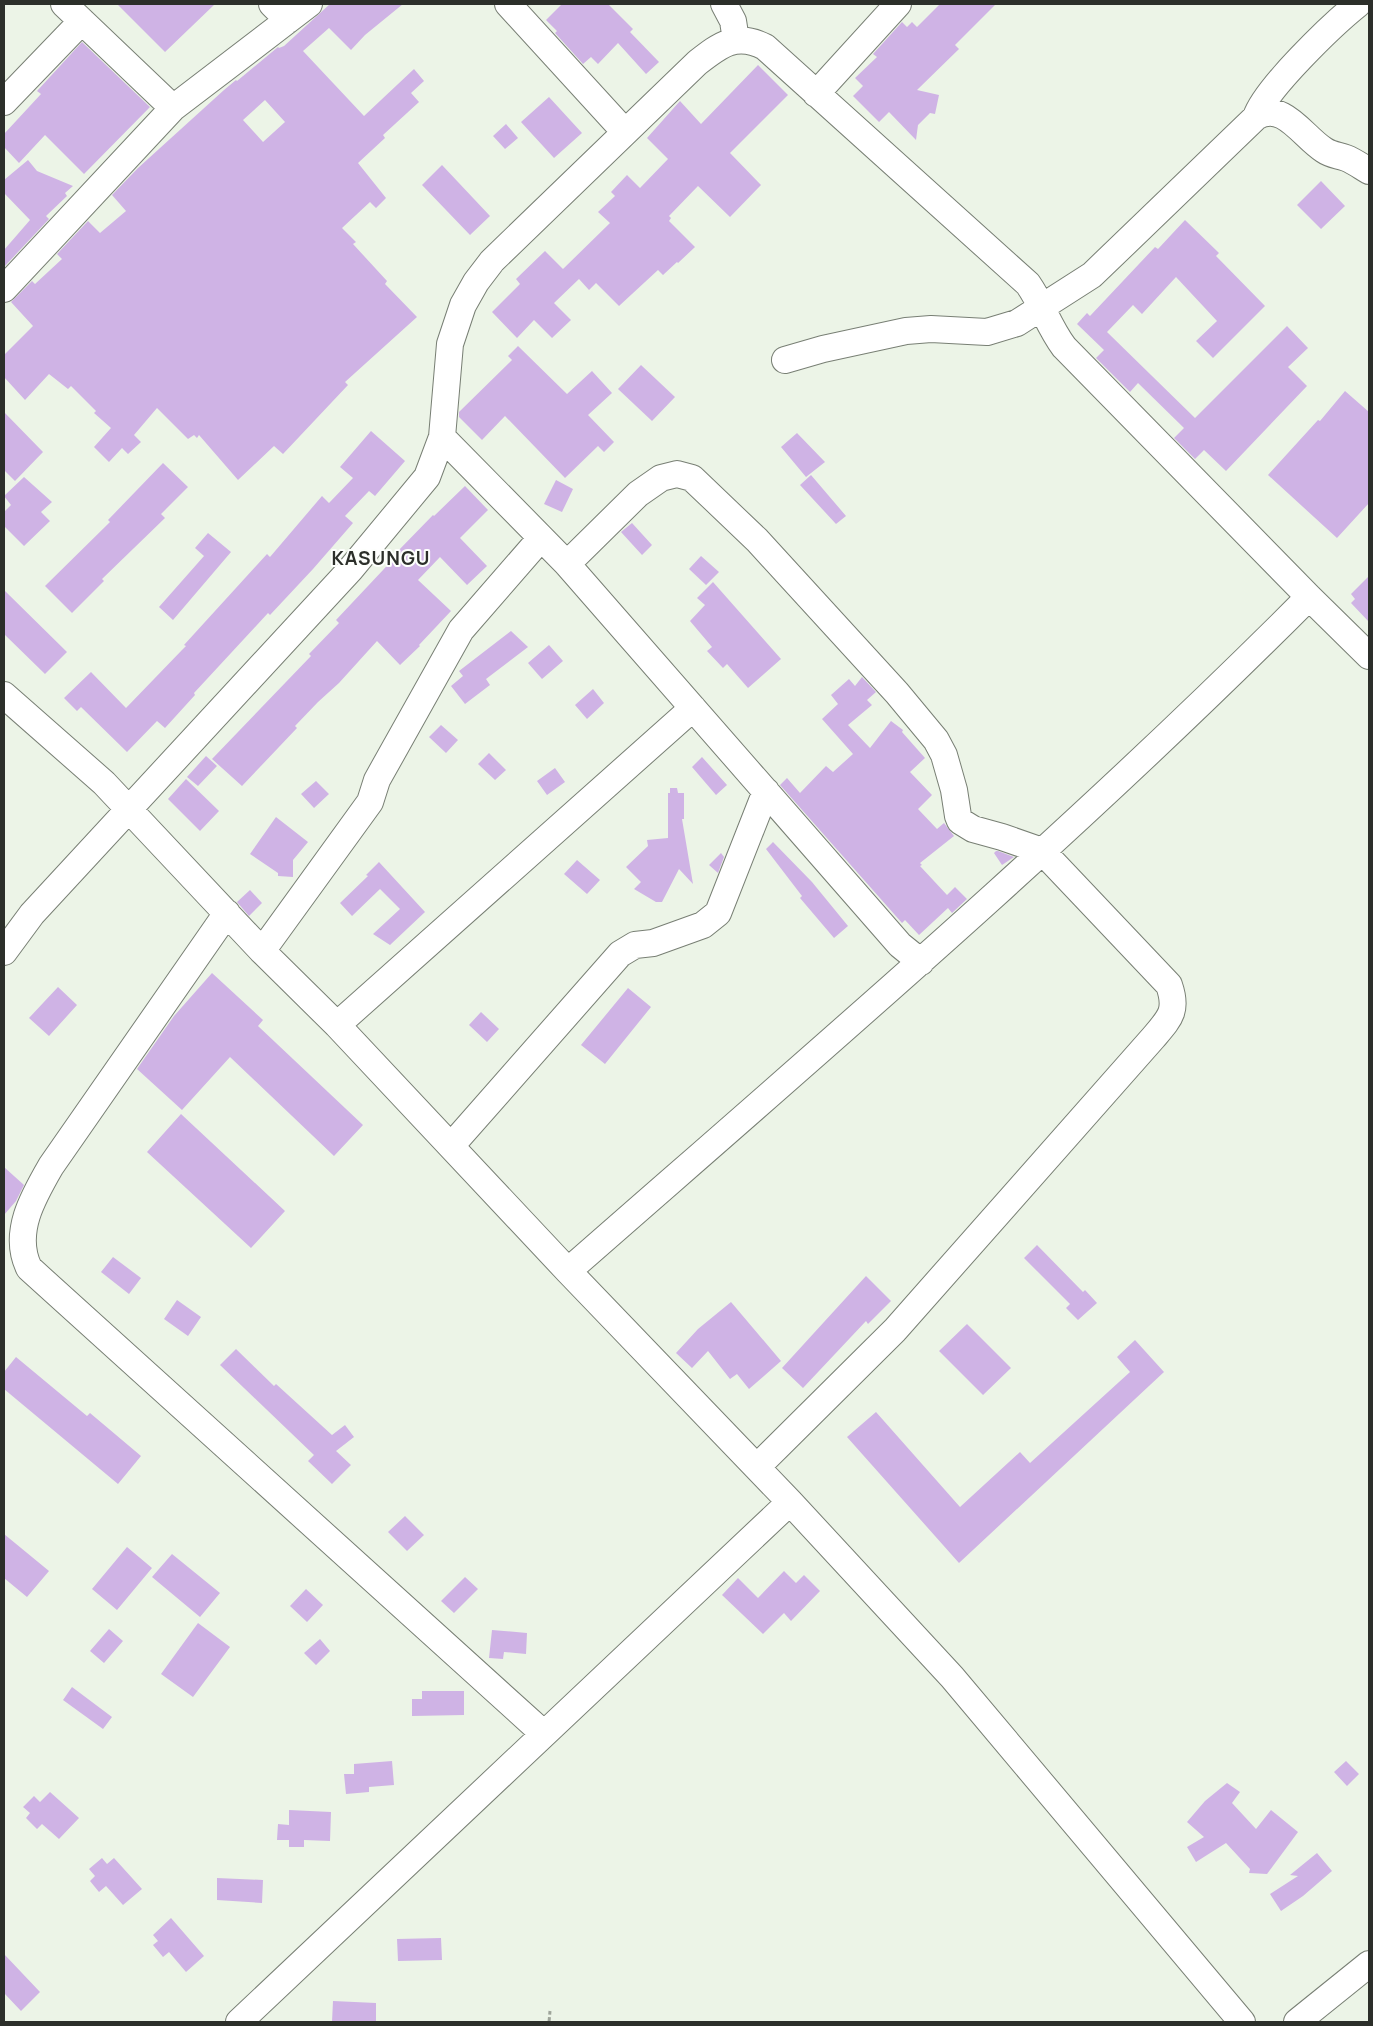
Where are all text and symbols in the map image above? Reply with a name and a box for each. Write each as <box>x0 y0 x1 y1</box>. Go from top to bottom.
district label: KASUNGU <box>331 545 431 571</box>

